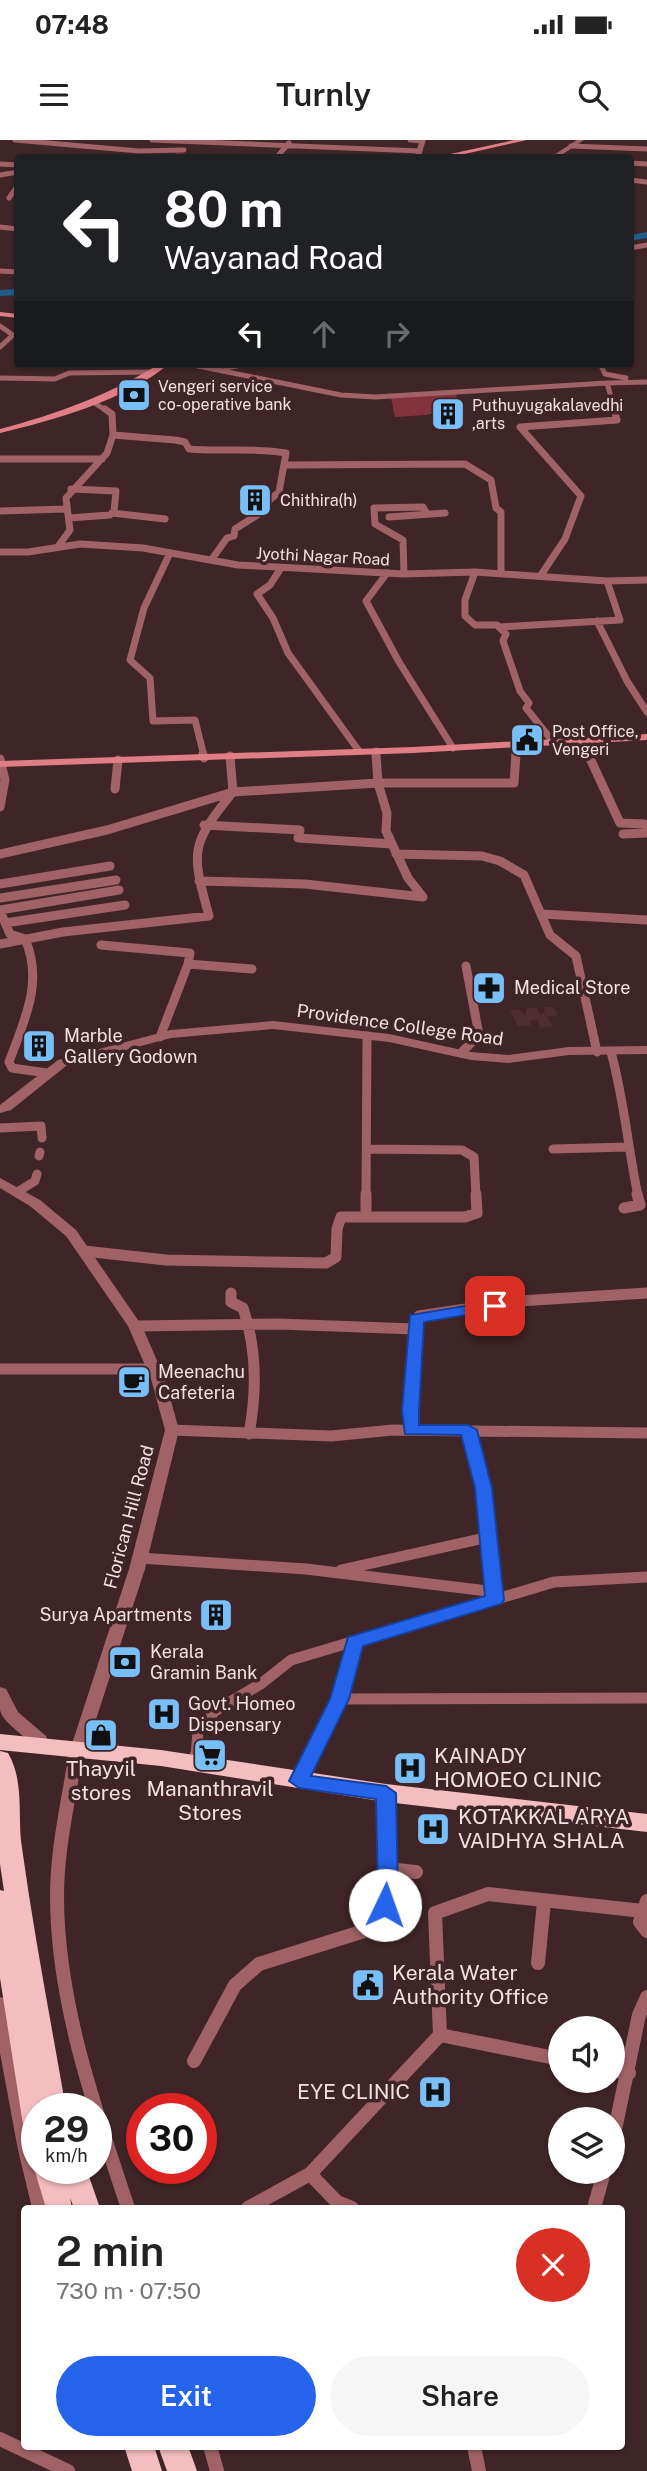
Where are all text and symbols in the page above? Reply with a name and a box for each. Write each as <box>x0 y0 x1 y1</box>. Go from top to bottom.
text: 07:48 <box>35 9 109 40</box>
icon: menu <box>35 76 73 114</box>
text: Turnly <box>276 76 371 113</box>
icon: search <box>574 76 612 114</box>
text: 80 m <box>164 180 283 238</box>
icon: left <box>49 182 140 273</box>
text: Wayanad Road <box>164 239 383 276</box>
icon: left <box>232 315 270 353</box>
icon: ahead <box>305 315 343 353</box>
icon: right <box>378 315 416 353</box>
bank icon: Vengeri service co-operative bank <box>115 376 153 414</box>
place label: Vengeri service co-operative bank <box>158 377 292 414</box>
building icon: Puthuyugakalavedhi ,arts <box>429 395 467 433</box>
place label: Puthuyugakalavedhi ,arts <box>472 396 623 433</box>
building icon: Chithira(h) <box>236 481 274 519</box>
place label: Chithira(h) <box>280 491 358 510</box>
street label: Jyothi Nagar Road <box>256 544 390 569</box>
public building icon: Post Office, Vengeri <box>508 721 546 759</box>
place label: Post Office, Vengeri <box>552 722 639 759</box>
pharmacy icon: Medical Store <box>470 969 508 1007</box>
place label: Medical Store <box>514 977 631 998</box>
street label: Providence College Road <box>296 1000 505 1049</box>
place label: Marble Gallery Godown <box>64 1025 197 1067</box>
building icon: Marble Gallery Godown <box>20 1027 58 1065</box>
pin <box>465 1276 525 1336</box>
icon: arrive <box>476 1287 514 1325</box>
place label: Meenachu Cafeteria <box>158 1361 245 1403</box>
cafe icon: Meenachu Cafeteria <box>115 1363 153 1401</box>
street label: Florican Hill Road <box>99 1443 158 1591</box>
building icon: Surya Apartments <box>197 1596 235 1634</box>
place label: Surya Apartments <box>39 1604 192 1625</box>
place label: Kerala Gramin Bank <box>150 1641 257 1683</box>
bank icon: Kerala Gramin Bank <box>106 1643 144 1681</box>
place label: Govt. Homeo Dispensary <box>188 1693 295 1735</box>
hospital icon: Govt. Homeo Dispensary <box>145 1695 183 1733</box>
shop icon: Thayyil stores <box>82 1716 120 1754</box>
supermarket icon: Mananthravil Stores <box>191 1736 229 1774</box>
place label: KAINADY HOMOEO CLINIC <box>434 1743 602 1792</box>
hospital icon: KAINADY HOMOEO CLINIC <box>391 1749 429 1787</box>
place label: Thayyil stores <box>66 1756 136 1805</box>
place label: Mananthravil Stores <box>146 1776 274 1825</box>
place label: KOTAKKAL ARYA VAIDHYA SHALA <box>458 1804 630 1853</box>
hospital icon: KOTAKKAL ARYA VAIDHYA SHALA <box>414 1810 452 1848</box>
position arrow <box>348 1868 422 1942</box>
place label: Kerala Water Authority Office <box>392 1960 549 2009</box>
public building icon: Kerala Water Authority Office <box>349 1966 387 2004</box>
map controls <box>548 2016 625 2184</box>
button: sound <box>548 2016 625 2093</box>
hospital icon: EYE CLINIC <box>416 2073 454 2111</box>
place label: EYE CLINIC <box>297 2079 410 2104</box>
speed limit sign: 30 <box>126 2093 217 2184</box>
button: layers <box>548 2107 625 2184</box>
text: 29 <box>44 2109 89 2150</box>
text: km/h <box>45 2145 88 2166</box>
text: 2 min <box>56 2226 164 2275</box>
button: close <box>516 2228 590 2302</box>
text: 730 m · 07:50 <box>56 2277 201 2304</box>
button: Exit <box>56 2356 316 2436</box>
button: Share <box>330 2356 590 2436</box>

